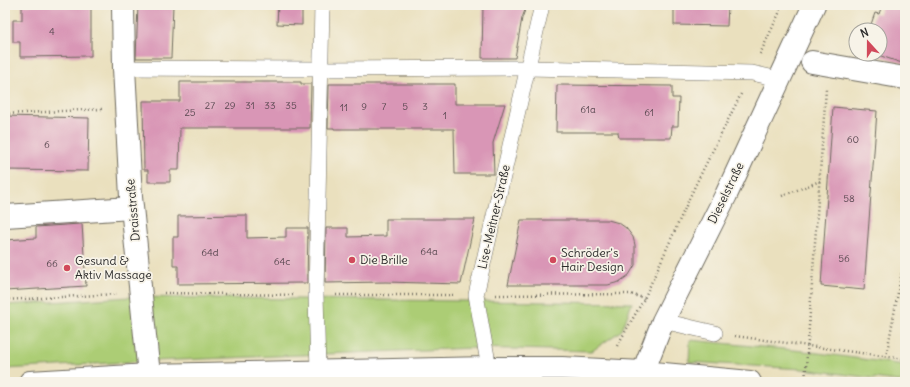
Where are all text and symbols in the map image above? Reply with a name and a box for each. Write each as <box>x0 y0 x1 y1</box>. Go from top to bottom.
north arrow <box>848 22 888 62</box>
house number: 4 <box>49 25 55 38</box>
text: N <box>858 25 870 41</box>
house number: 27 <box>205 99 215 112</box>
house number: 29 <box>224 99 236 112</box>
house number: 31 <box>245 99 255 112</box>
house number: 33 <box>264 99 276 112</box>
house number: 35 <box>285 99 297 112</box>
house number: 9 <box>361 100 367 113</box>
house number: 7 <box>382 100 387 113</box>
house number: 5 <box>402 100 408 113</box>
house number: 3 <box>422 100 428 113</box>
house number: 11 <box>340 101 348 114</box>
house number: 61a <box>580 103 596 116</box>
house number: 25 <box>184 106 196 119</box>
house number: 61 <box>644 106 654 119</box>
house number: 1 <box>443 109 447 122</box>
house number: 60 <box>847 133 859 146</box>
house number: 6 <box>44 138 50 151</box>
street label: Dieselstraße <box>704 160 747 226</box>
street label: Lise-Meitner-Straße <box>474 163 513 271</box>
street label: Draisstraße <box>122 178 143 242</box>
house number: 58 <box>843 192 855 205</box>
house number: 64a <box>420 245 438 258</box>
place label: Schröder's Hair Design <box>561 245 624 274</box>
house number: 64d <box>201 246 219 259</box>
place label: Die Brille <box>360 252 408 267</box>
house number: 56 <box>838 252 850 265</box>
place label: Gesund & Aktiv Massage <box>75 253 152 282</box>
house number: 64c <box>274 255 290 268</box>
marker: Die Brille <box>347 255 357 265</box>
marker: Schröder's Hair Design <box>548 255 558 265</box>
house number: 66 <box>46 257 58 270</box>
marker: Gesund & Aktiv Massage <box>62 263 72 273</box>

